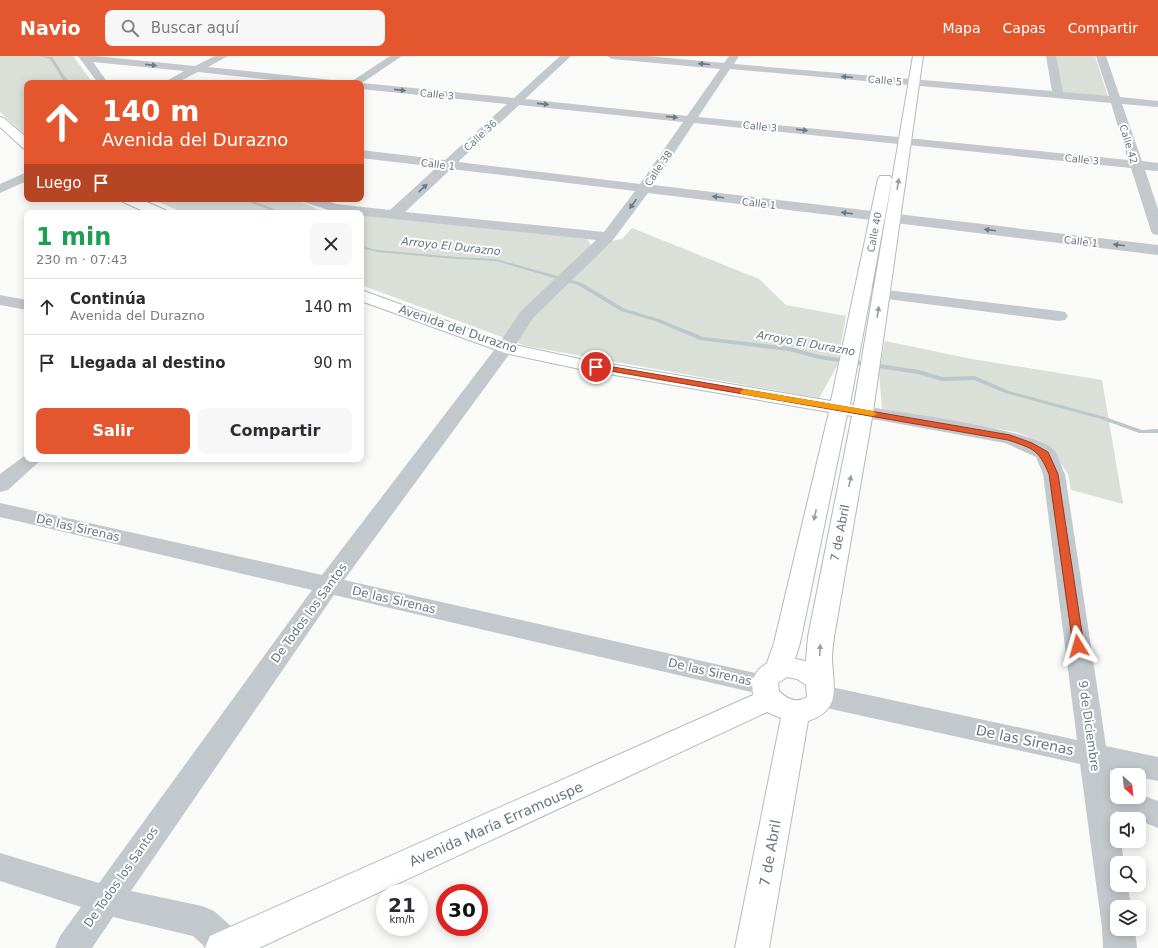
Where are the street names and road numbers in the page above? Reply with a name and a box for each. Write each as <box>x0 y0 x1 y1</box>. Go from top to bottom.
street label: Calle 5 <box>867 74 903 87</box>
street label: Calle 3 <box>419 87 455 102</box>
street label: Calle 36 <box>462 117 499 153</box>
street label: Calle 3 <box>742 119 778 134</box>
street label: Calle 42 <box>1117 123 1140 165</box>
street label: Calle 38 <box>642 148 674 188</box>
street label: Calle 3 <box>1064 152 1100 167</box>
street label: Calle 1 <box>420 157 456 172</box>
street label: Calle 1 <box>741 196 777 211</box>
street label: Calle 40 <box>865 211 884 253</box>
street label: Calle 1 <box>1063 234 1099 249</box>
street label: Avenida del Durazno <box>397 302 519 356</box>
street label: 7 de Abril <box>828 503 852 563</box>
street label: De las Sirenas <box>35 512 121 544</box>
street label: De Todos los Santos <box>268 560 350 666</box>
street label: De las Sirenas <box>351 584 437 616</box>
street label: De las Sirenas <box>667 656 753 688</box>
street label: 9 de Diciembre <box>1076 680 1102 772</box>
street label: De las Sirenas <box>975 722 1075 758</box>
street label: Avenida María Erramouspe <box>407 778 585 870</box>
street label: 7 de Abril <box>756 818 784 888</box>
street label: De Todos los Santos <box>81 824 161 930</box>

